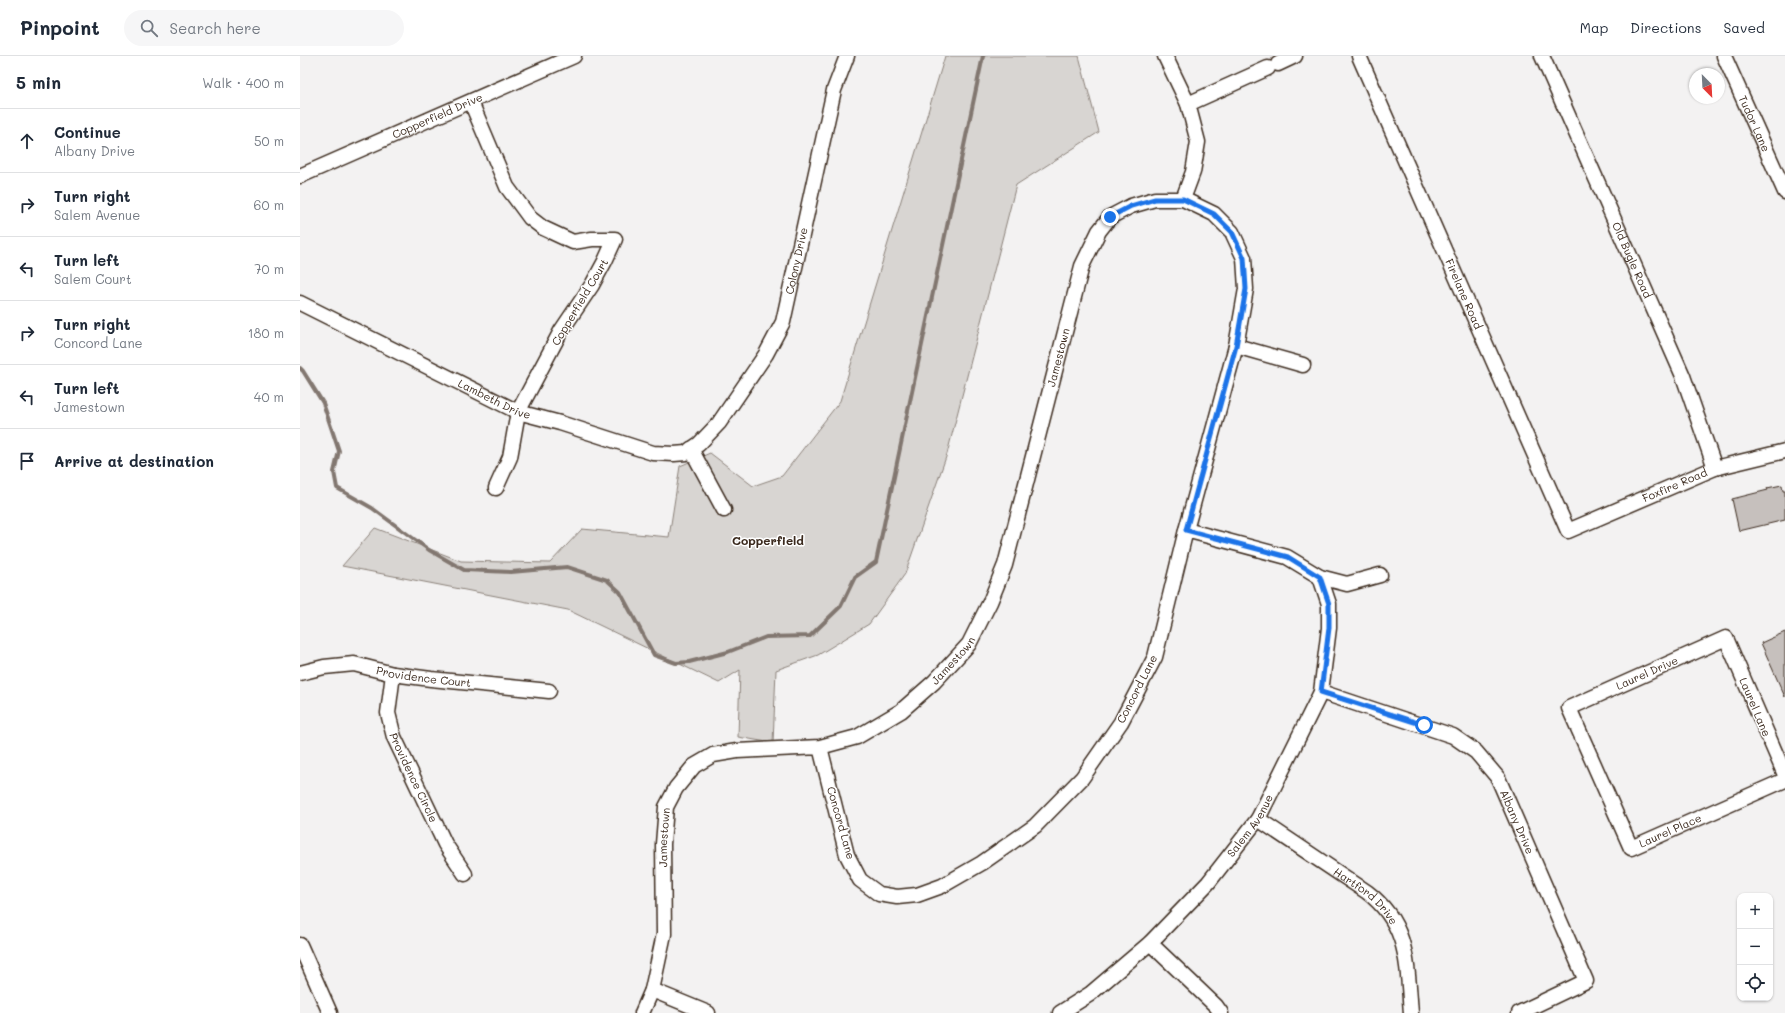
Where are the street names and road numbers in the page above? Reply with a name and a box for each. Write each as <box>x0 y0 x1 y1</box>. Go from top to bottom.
street label: Copperfield Drive <box>390 89 485 142</box>
street label: Tudor Lane <box>1736 93 1774 154</box>
street label: Old Bugle Road <box>1609 219 1656 300</box>
street label: Colony Drive <box>781 226 811 296</box>
street label: Copperfield Court <box>548 255 612 348</box>
street label: Firelane Road <box>1442 256 1486 331</box>
street label: Jamestown <box>1043 326 1073 388</box>
street label: Lambeth Drive <box>456 375 533 422</box>
street label: Foxfire Road <box>1640 464 1709 505</box>
street label: Jamestown <box>927 634 978 688</box>
street label: Concord Lane <box>1113 652 1160 726</box>
street label: Laurel Drive <box>1613 652 1680 693</box>
street label: Providence Court <box>375 662 472 690</box>
street label: Laurel Lane <box>1736 675 1775 739</box>
street label: Providence Circle <box>386 731 442 825</box>
street label: Concord Lane <box>824 785 859 861</box>
street label: Albany Drive <box>1497 787 1538 856</box>
street label: Salem Avenue <box>1223 791 1276 860</box>
street label: Jamestown <box>655 807 673 867</box>
street label: Laurel Place <box>1636 810 1704 851</box>
street label: Hartford Drive <box>1331 864 1402 927</box>

